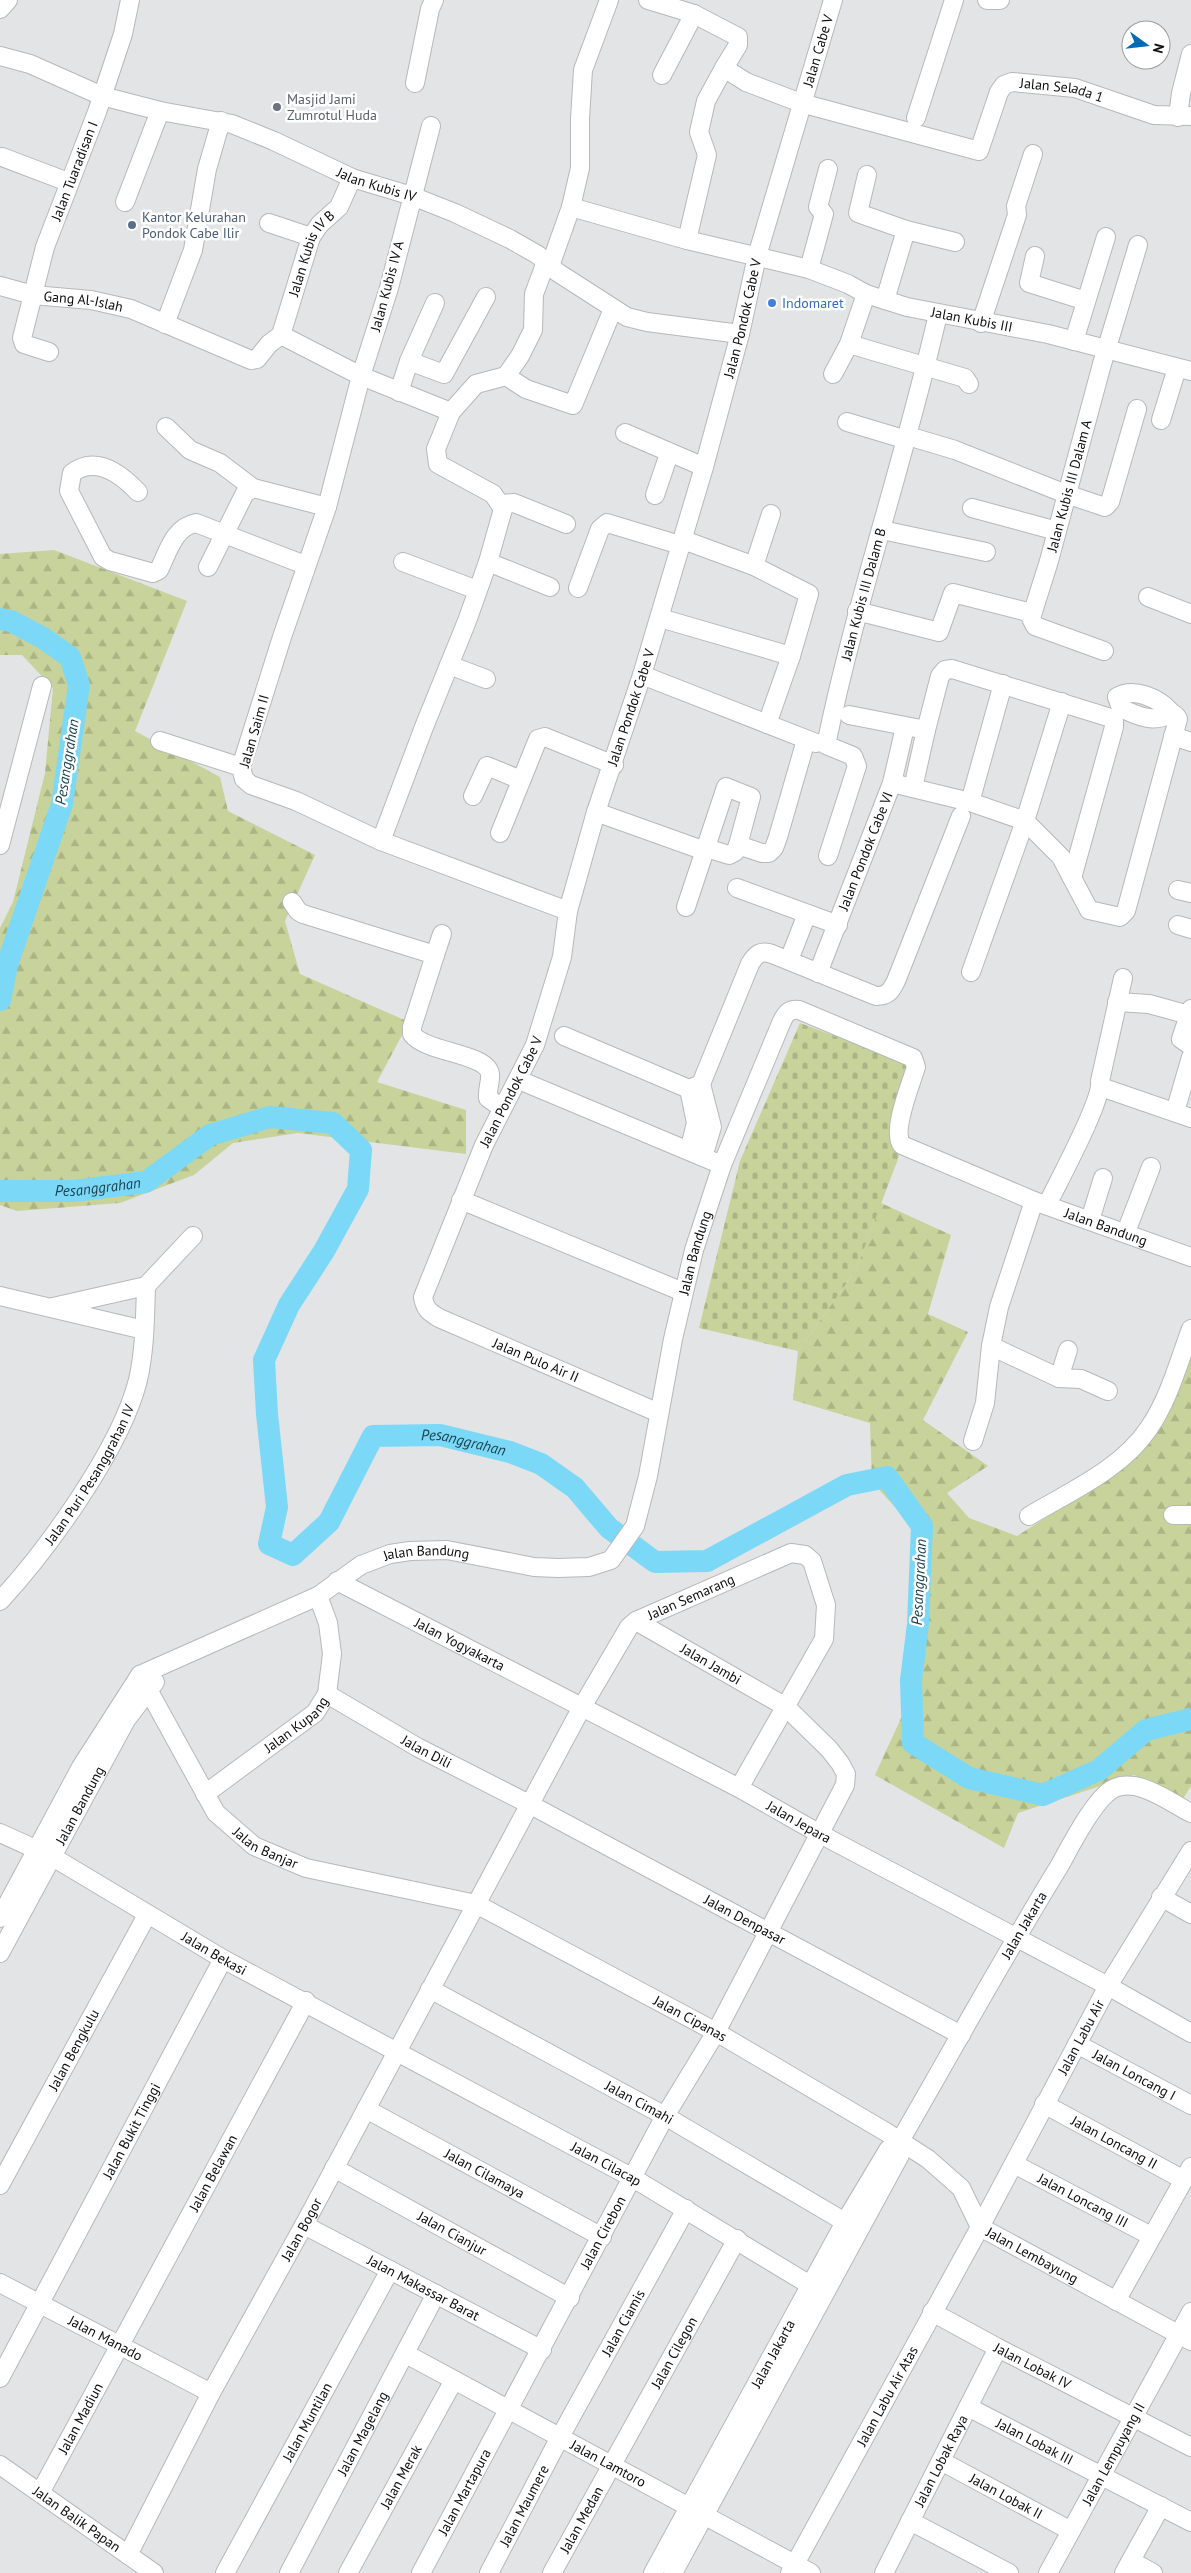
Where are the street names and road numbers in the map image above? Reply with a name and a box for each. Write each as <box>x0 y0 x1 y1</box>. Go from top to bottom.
street label: Jalan Cabe V <box>798 12 837 90</box>
street label: Jalan Selada 1 <box>1018 74 1106 106</box>
street label: Jalan Tuaradisan I <box>47 119 102 224</box>
street label: Jalan Kubis IV <box>333 163 418 206</box>
street label: Jalan Kubis IV B <box>284 206 338 299</box>
street label: Jalan Kubis IV A <box>366 238 408 334</box>
street label: Jalan Pondok Cabe V <box>719 257 765 381</box>
street label: Gang Al-Islah <box>43 287 125 316</box>
street label: Jalan Kubis III <box>929 303 1014 336</box>
street label: Jalan Kubis III Dalam A <box>1043 417 1096 555</box>
street label: Jalan Kubis III Dalam B <box>837 526 890 663</box>
street label: Jalan Pondok Cabe V <box>603 647 658 769</box>
street label: Jalan Saim II <box>235 693 273 770</box>
street label: Jalan Pondok Cabe VI <box>834 789 897 914</box>
street label: Jalan Pondok Cabe V <box>475 1034 546 1151</box>
street label: Jalan Bandung <box>1061 1203 1150 1250</box>
street label: Jalan Bandung <box>675 1208 715 1298</box>
street label: Jalan Pulo Air II <box>489 1333 582 1386</box>
street label: Jalan Puri Pesanggrahan IV <box>40 1402 138 1549</box>
street label: Jalan Bandung <box>380 1541 471 1565</box>
street label: Jalan Semarang <box>644 1570 737 1624</box>
street label: Jalan Yogyakarta <box>411 1613 508 1675</box>
street label: Jalan Jambi <box>677 1639 745 1689</box>
street label: Jalan Kupang <box>260 1693 332 1757</box>
street label: Jalan Dili <box>397 1730 455 1772</box>
street label: Jalan Bandung <box>51 1763 108 1848</box>
street label: Jalan Jepara <box>763 1796 834 1847</box>
street label: Jalan Banjar <box>229 1822 301 1873</box>
street label: Jalan Jakarta <box>997 1888 1051 1963</box>
street label: Jalan Denpasar <box>700 1890 789 1949</box>
street label: Jalan Bekasi <box>178 1927 250 1979</box>
street label: Jalan Cipanas <box>650 1991 730 2045</box>
street label: Jalan Labu Air <box>1053 1996 1108 2078</box>
street label: Jalan Bengkulu <box>44 2006 103 2094</box>
street label: Jalan Loncang I <box>1089 2045 1179 2104</box>
street label: Jalan Cimahi <box>601 2076 677 2128</box>
street label: Jalan Bukit Tinggi <box>98 2080 164 2183</box>
street label: Jalan Loncang II <box>1067 2111 1161 2173</box>
street label: Jalan Belawan <box>185 2131 241 2215</box>
street label: Jalan Cilacap <box>567 2137 645 2190</box>
street label: Jalan Cilamaya <box>441 2144 528 2202</box>
street label: Jalan Loncang III <box>1034 2169 1131 2231</box>
street label: Jalan Cirebon <box>576 2193 630 2273</box>
street label: Jalan Bogor <box>276 2195 326 2265</box>
street label: Jalan Cianjur <box>414 2206 490 2259</box>
street label: Jalan Lembayung <box>982 2223 1082 2287</box>
street label: Jalan Makassar Barat <box>364 2250 483 2325</box>
street label: Jalan Ciamis <box>597 2286 649 2360</box>
street label: Jalan Manado <box>64 2311 146 2365</box>
street label: Jalan Cilegon <box>647 2314 701 2392</box>
street label: Jalan Jakarta <box>747 2316 799 2392</box>
street label: Jalan Lobak IV <box>990 2338 1074 2393</box>
street label: Jalan Labu Air Atas <box>852 2343 922 2450</box>
street label: Jalan Muntilan <box>278 2379 336 2465</box>
street label: Jalan Madiun <box>53 2380 107 2458</box>
street label: Jalan Magelang <box>333 2388 392 2479</box>
street label: Jalan Lempuyang II <box>1078 2399 1149 2509</box>
street label: Jalan Lobak Raya <box>910 2412 972 2510</box>
street label: Jalan Lobak III <box>992 2414 1076 2469</box>
street label: Jalan Lamtoro <box>567 2435 649 2491</box>
street label: Jalan Merak <box>376 2441 426 2513</box>
street label: Jalan Martapura <box>433 2446 495 2539</box>
street label: Jalan Maumere <box>495 2462 553 2550</box>
street label: Jalan Lobak II <box>966 2469 1046 2523</box>
street label: Jalan Balik Papan <box>29 2481 124 2556</box>
street label: Jalan Medan <box>555 2483 607 2557</box>

